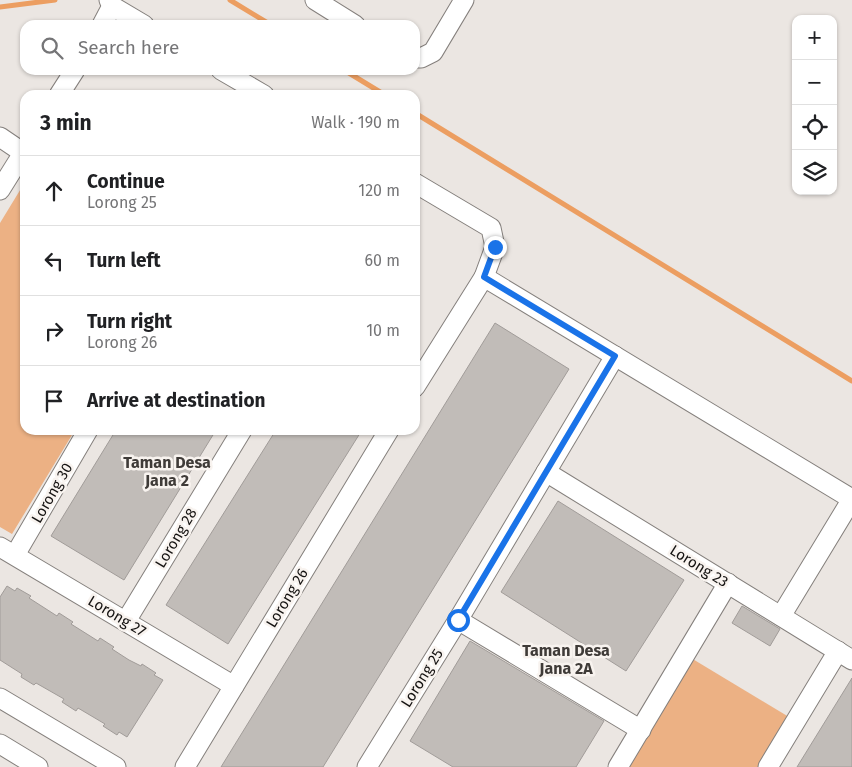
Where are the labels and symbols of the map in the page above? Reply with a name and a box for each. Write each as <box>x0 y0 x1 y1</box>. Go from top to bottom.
route end <box>484 236 507 259</box>
district label: Taman Desa Jana 2 <box>123 453 211 490</box>
street label: Lorong 30 <box>28 460 76 526</box>
street label: Lorong 28 <box>151 505 201 571</box>
street label: Lorong 23 <box>667 541 731 591</box>
street label: Lorong 26 <box>262 565 312 631</box>
street label: Lorong 27 <box>85 592 150 640</box>
route start <box>447 609 470 632</box>
district label: Taman Desa Jana 2A <box>522 641 610 678</box>
street label: Lorong 25 <box>397 645 447 711</box>

